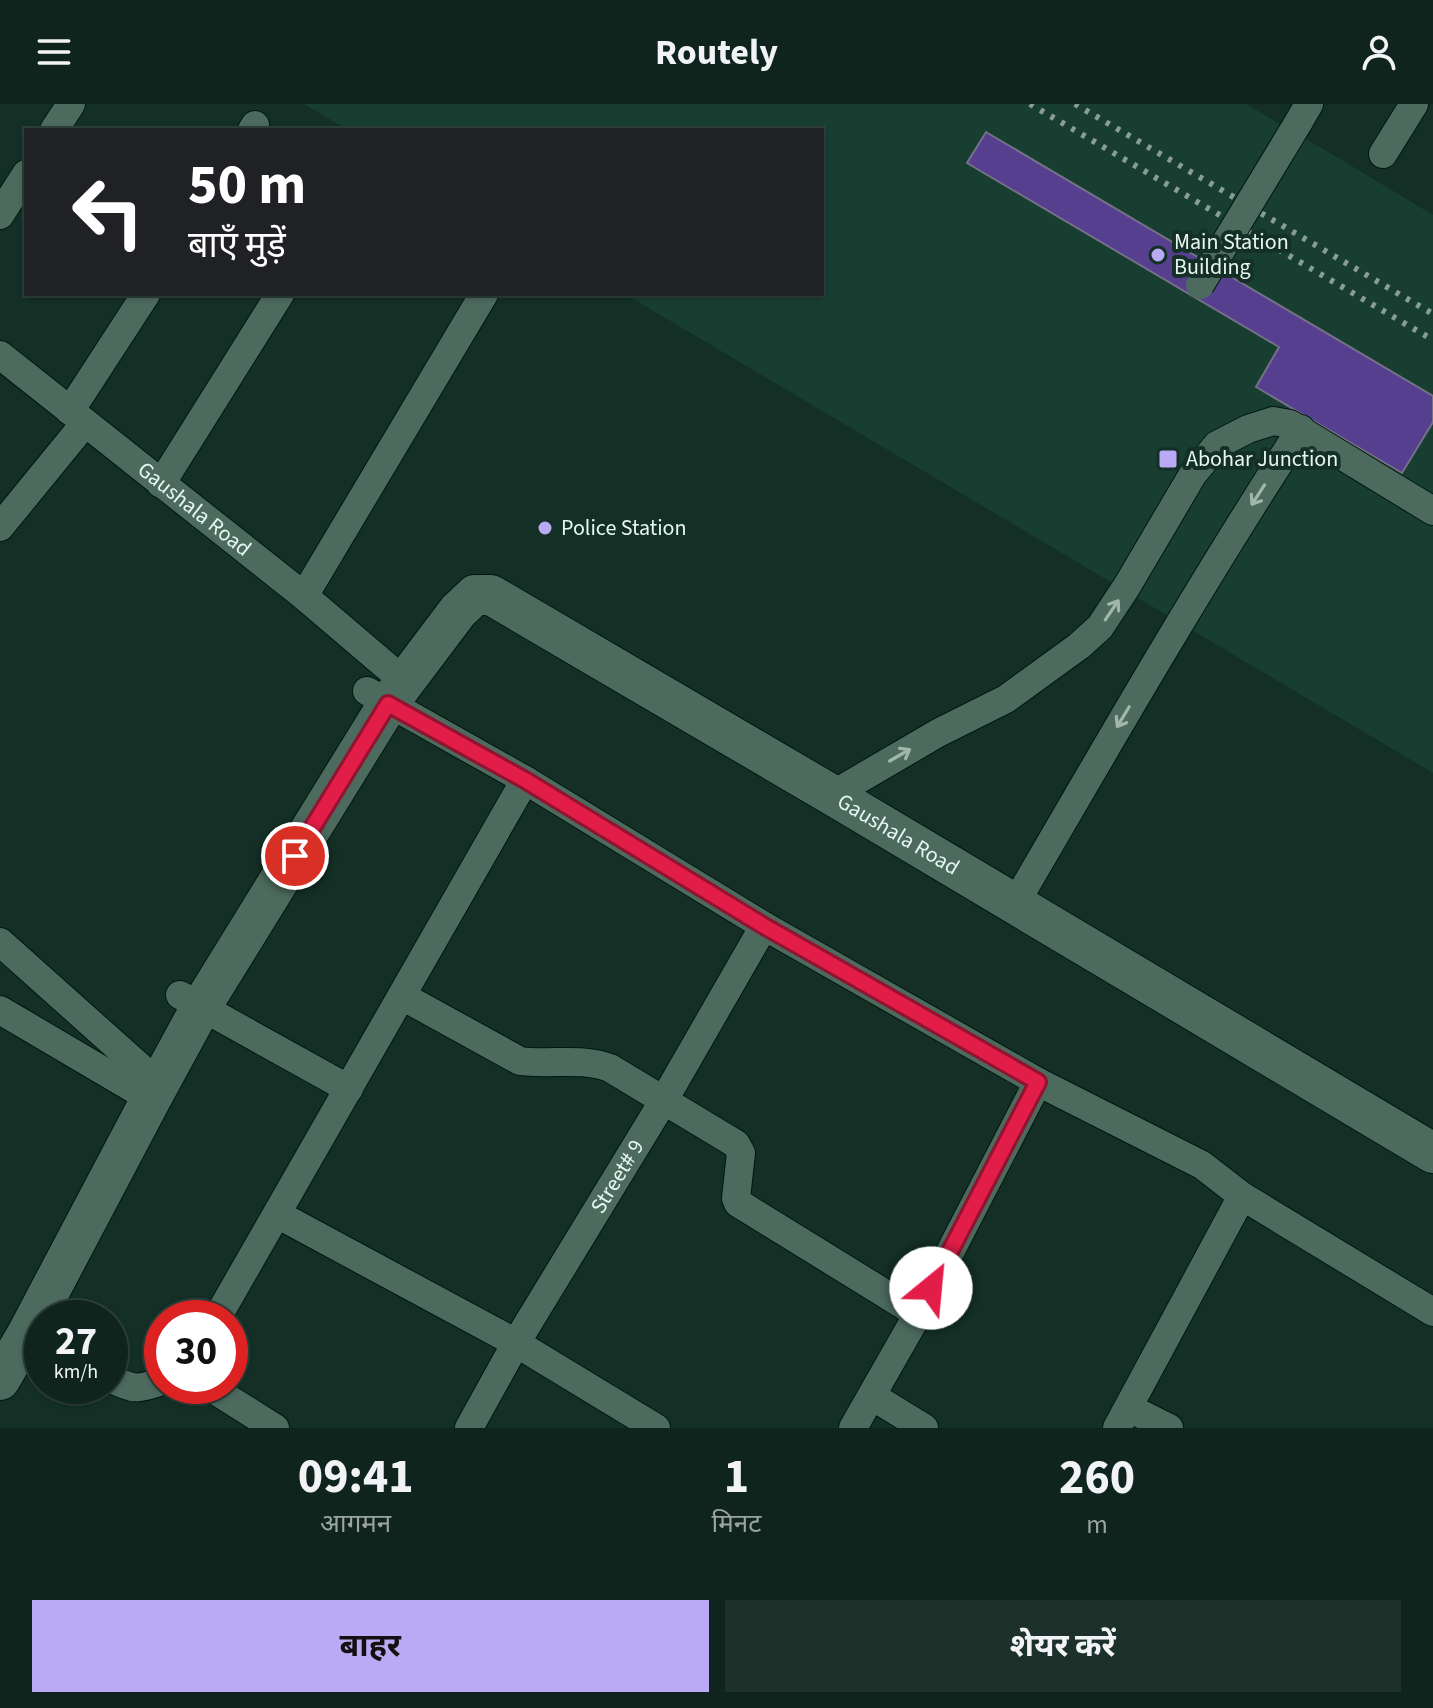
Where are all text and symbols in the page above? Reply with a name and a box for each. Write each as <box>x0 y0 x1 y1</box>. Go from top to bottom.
text: Routely <box>655 27 778 78</box>
icon: menu <box>32 30 76 74</box>
icon: person <box>1357 30 1401 74</box>
text: 50 m <box>188 146 306 225</box>
icon: left <box>56 160 160 264</box>
text: बाएँ मुड़ें <box>188 220 286 271</box>
place label: Main Station Building <box>1174 226 1289 283</box>
marker: Main Station Building <box>1149 246 1167 264</box>
place label: Abohar Junction <box>1186 443 1338 475</box>
marker: Abohar Junction <box>1157 448 1179 470</box>
street label: Gaushala Road <box>131 454 258 564</box>
one-way arrow <box>1250 483 1267 505</box>
place label: Police Station <box>561 512 687 544</box>
marker: Police Station <box>536 519 554 537</box>
one-way arrow <box>1103 599 1120 621</box>
one-way arrow <box>1115 705 1131 728</box>
one-way arrow <box>888 747 911 763</box>
street label: Gaushala Road <box>831 786 965 883</box>
pin <box>261 822 329 890</box>
icon: arrive <box>273 834 317 878</box>
street label: Street# 9 <box>583 1133 652 1220</box>
position arrow <box>889 1246 973 1330</box>
speed limit sign: 30 <box>144 1300 248 1404</box>
text: 27 <box>55 1313 97 1370</box>
text: km/h <box>54 1358 98 1386</box>
text: 09:41 <box>298 1443 414 1511</box>
text: 1 <box>724 1443 749 1511</box>
text: 260 <box>1059 1444 1135 1512</box>
text: आगमन <box>320 1505 391 1542</box>
text: मिनट <box>711 1505 761 1542</box>
text: m <box>1086 1506 1108 1543</box>
button: बाहर <box>32 1600 709 1692</box>
button: शेयर करें <box>725 1600 1401 1692</box>

